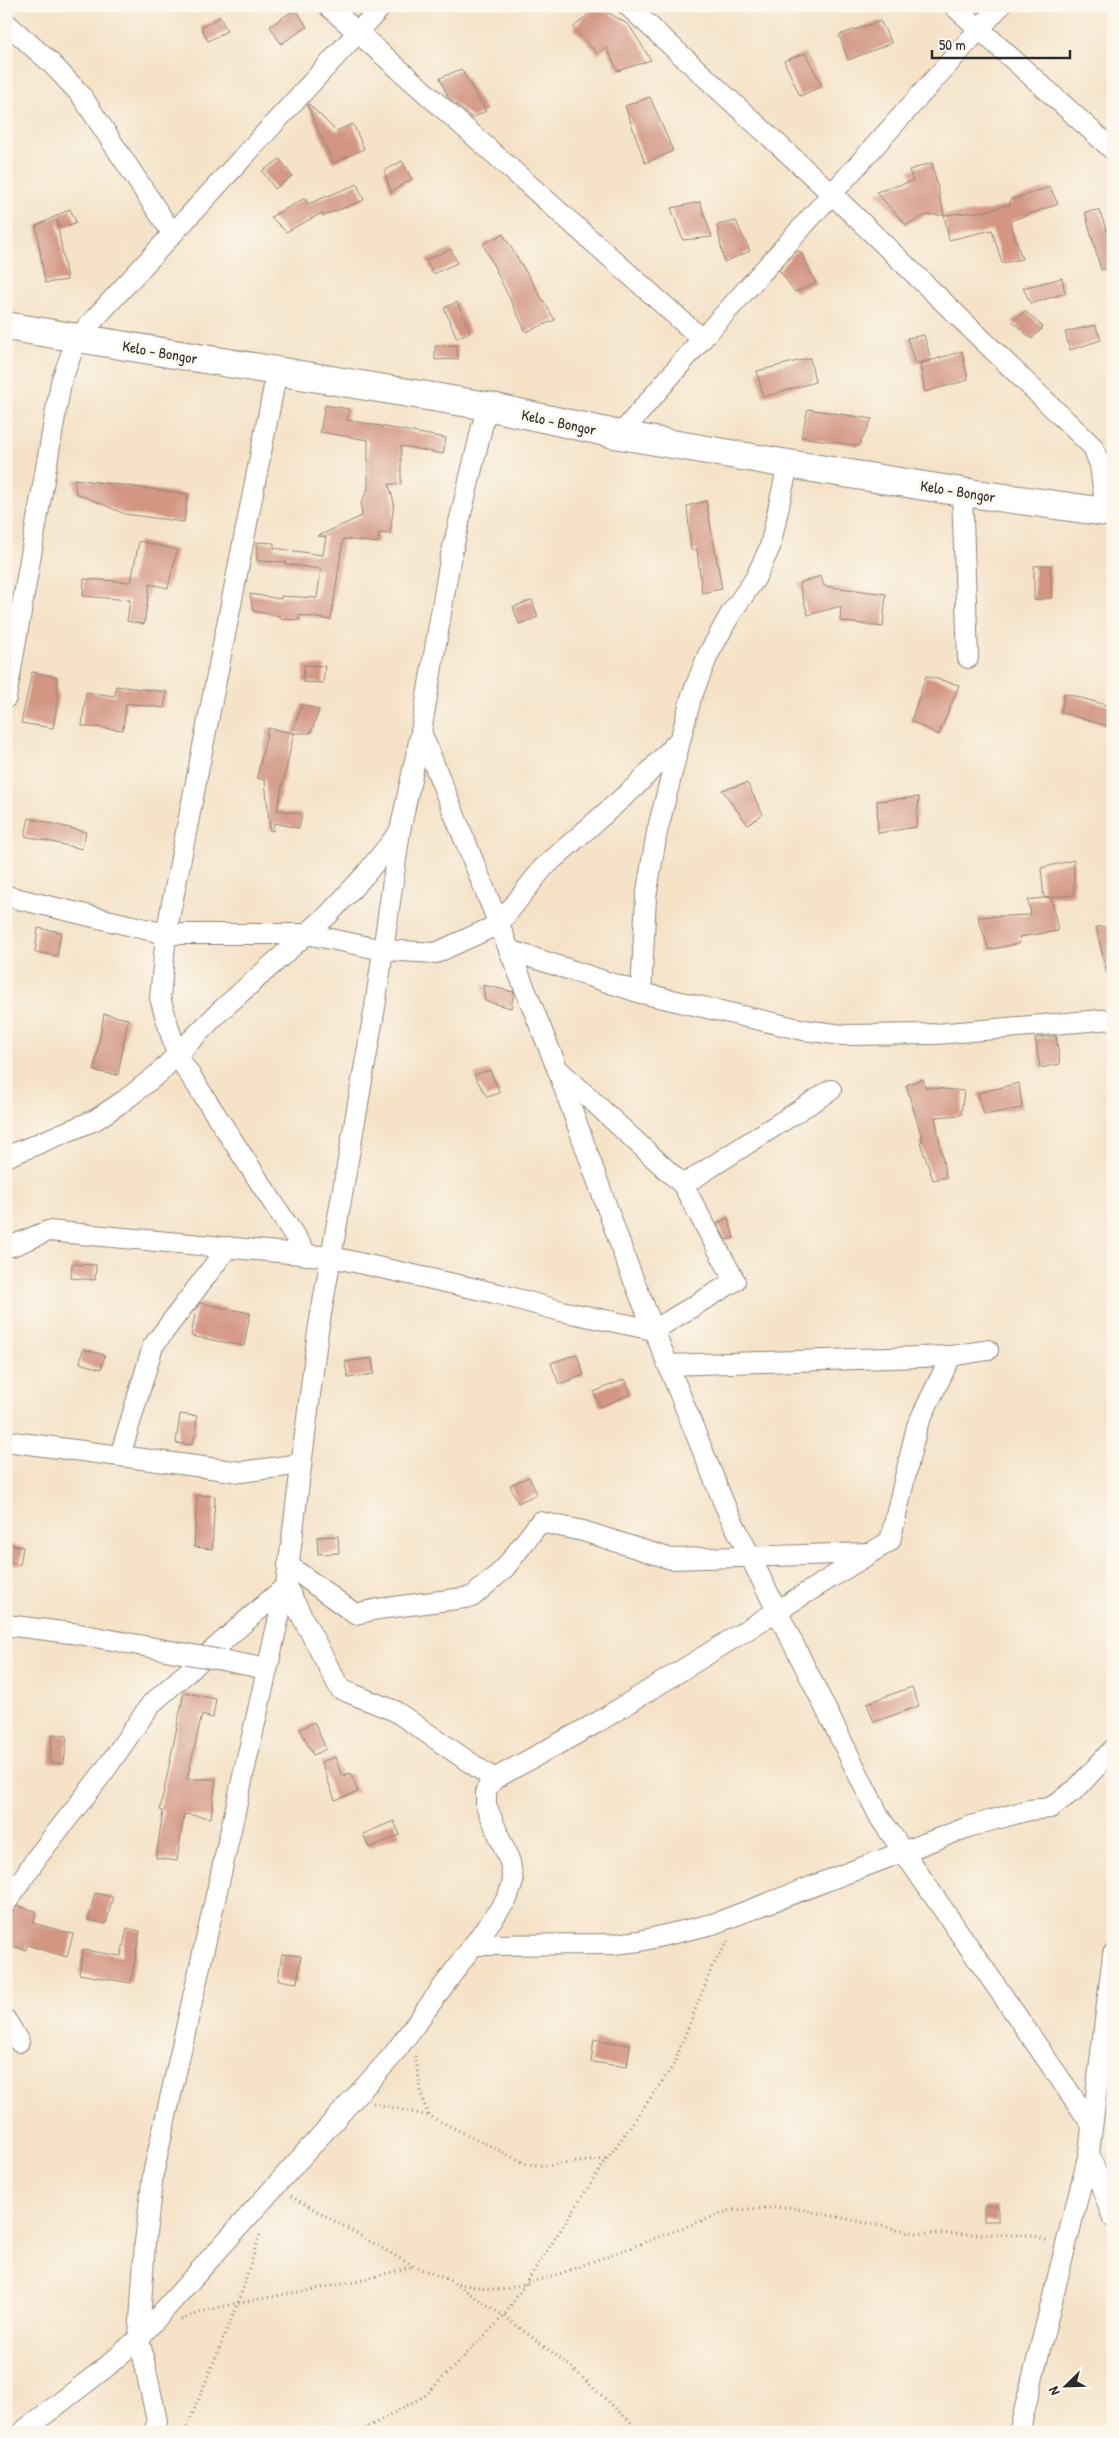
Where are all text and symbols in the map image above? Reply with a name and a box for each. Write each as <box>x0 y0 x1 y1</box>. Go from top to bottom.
scale bar <box>932 28 1069 60</box>
text: 50 m <box>939 34 966 55</box>
street label: Kelo - Bongor <box>121 335 199 369</box>
street label: Kelo - Bongor <box>520 404 598 440</box>
street label: Kelo - Bongor <box>919 475 997 507</box>
north arrow <box>1042 2360 1092 2410</box>
text: N <box>1043 2384 1064 2398</box>

